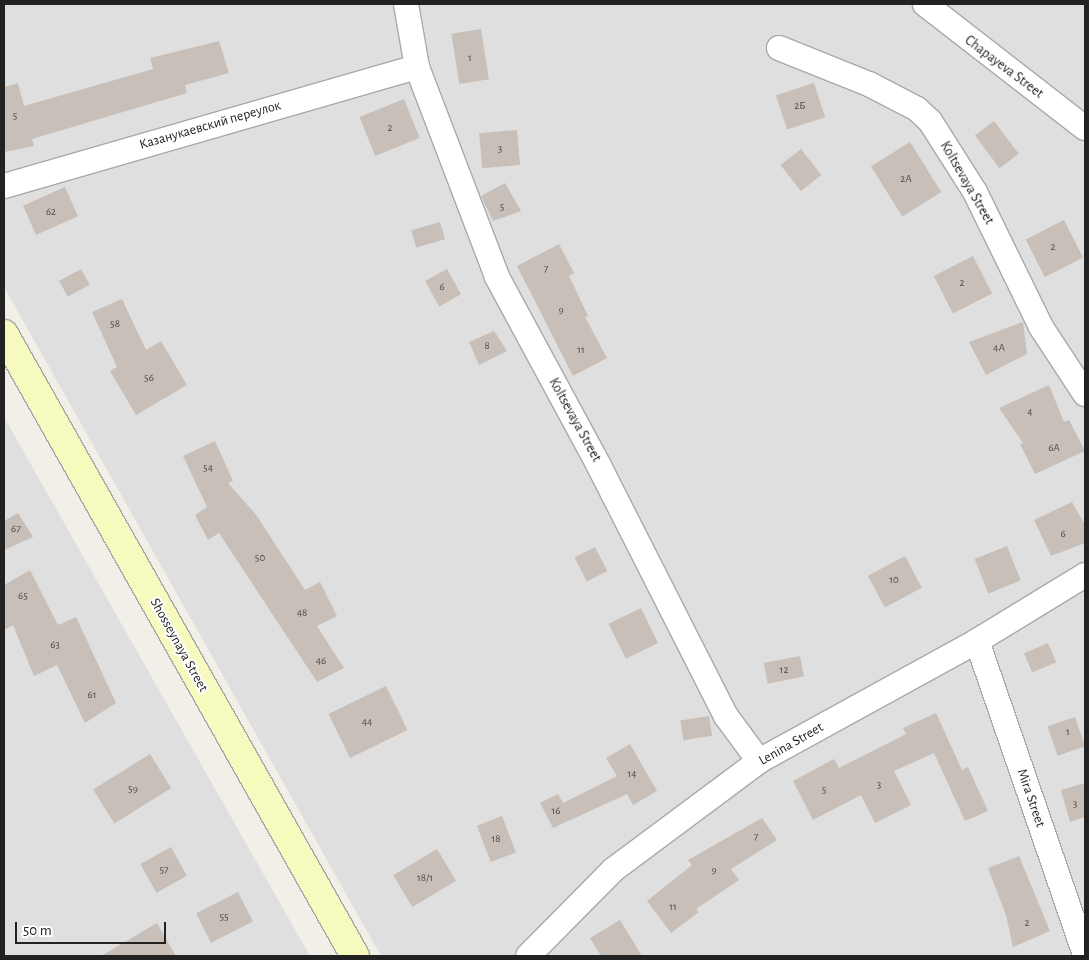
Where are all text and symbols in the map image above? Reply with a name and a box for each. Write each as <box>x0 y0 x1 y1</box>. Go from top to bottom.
street label: Chapayeva Street <box>961 32 1047 102</box>
house number: 1 <box>468 51 472 65</box>
street label: Казанукаевский переулок <box>137 97 283 153</box>
house number: 2Б <box>794 99 806 113</box>
house number: 5 <box>13 109 17 123</box>
house number: 2 <box>387 121 393 135</box>
street label: Koltsevaya Street <box>936 138 998 228</box>
house number: 3 <box>498 142 502 156</box>
house number: 2А <box>900 172 912 186</box>
house number: 5 <box>500 200 504 214</box>
house number: 62 <box>46 205 56 219</box>
house number: 2 <box>1050 240 1056 254</box>
house number: 7 <box>544 262 548 276</box>
house number: 2 <box>959 276 965 290</box>
house number: 6 <box>439 280 445 294</box>
house number: 9 <box>558 303 564 317</box>
house number: 58 <box>110 317 120 331</box>
house number: 8 <box>484 339 490 353</box>
house number: 4А <box>993 341 1005 355</box>
house number: 11 <box>577 343 585 357</box>
house number: 56 <box>144 371 154 385</box>
street label: Koltsevaya Street <box>545 375 605 465</box>
house number: 4 <box>1027 405 1033 419</box>
house number: 6А <box>1048 441 1060 455</box>
house number: 54 <box>203 461 213 475</box>
house number: 67 <box>11 522 21 536</box>
house number: 6 <box>1060 527 1066 541</box>
house number: 50 <box>255 551 265 565</box>
house number: 10 <box>889 573 899 587</box>
house number: 65 <box>18 589 28 603</box>
street label: Shosseynaya Street <box>146 595 212 695</box>
house number: 48 <box>297 606 307 620</box>
house number: 63 <box>50 638 60 652</box>
house number: 46 <box>316 654 326 668</box>
house number: 12 <box>780 663 788 677</box>
house number: 61 <box>88 688 96 702</box>
house number: 44 <box>362 715 372 729</box>
street label: Lenina Street <box>756 719 826 769</box>
house number: 1 <box>1066 725 1070 739</box>
house number: 14 <box>627 767 637 781</box>
street label: Mira Street <box>1013 767 1049 829</box>
house number: 3 <box>877 778 881 792</box>
house number: 59 <box>128 782 138 796</box>
house number: 5 <box>822 783 826 797</box>
house number: 3 <box>1073 797 1077 811</box>
house number: 16 <box>552 804 560 818</box>
house number: 7 <box>754 830 758 844</box>
house number: 18 <box>492 832 500 846</box>
house number: 57 <box>159 863 169 877</box>
house number: 9 <box>711 863 717 877</box>
house number: 18/1 <box>417 871 433 885</box>
house number: 11 <box>669 900 677 914</box>
house number: 55 <box>219 910 229 924</box>
scale bar <box>18 912 169 944</box>
house number: 2 <box>1024 916 1030 930</box>
text: 50 m <box>23 923 52 938</box>

